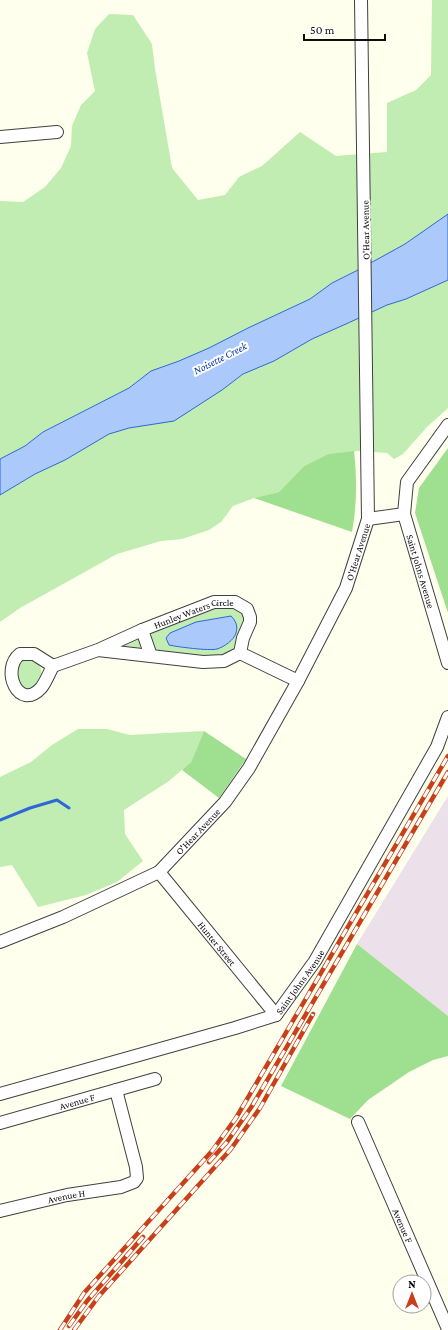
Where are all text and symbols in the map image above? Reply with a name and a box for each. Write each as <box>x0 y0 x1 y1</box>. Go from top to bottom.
scale bar <box>304 16 385 42</box>
text: 50 m <box>310 23 335 37</box>
street label: O'Hear Avenue <box>359 200 372 260</box>
water label: Noisette Creek <box>191 339 250 377</box>
street label: O'Hear Avenue <box>344 521 372 582</box>
street label: Saint Johns Avenue <box>404 533 437 610</box>
street label: Hunley Waters Circle <box>152 596 234 631</box>
street label: O'Hear Avenue <box>173 806 223 857</box>
street label: Hunter Street <box>196 919 239 968</box>
street label: Saint Johns Avenue <box>273 947 327 1016</box>
street label: Avenue F <box>58 1091 96 1112</box>
street label: Avenue H <box>47 1187 86 1205</box>
street label: Avenue F <box>390 1207 415 1245</box>
north arrow <box>392 1274 432 1314</box>
text: N <box>408 1278 416 1290</box>

